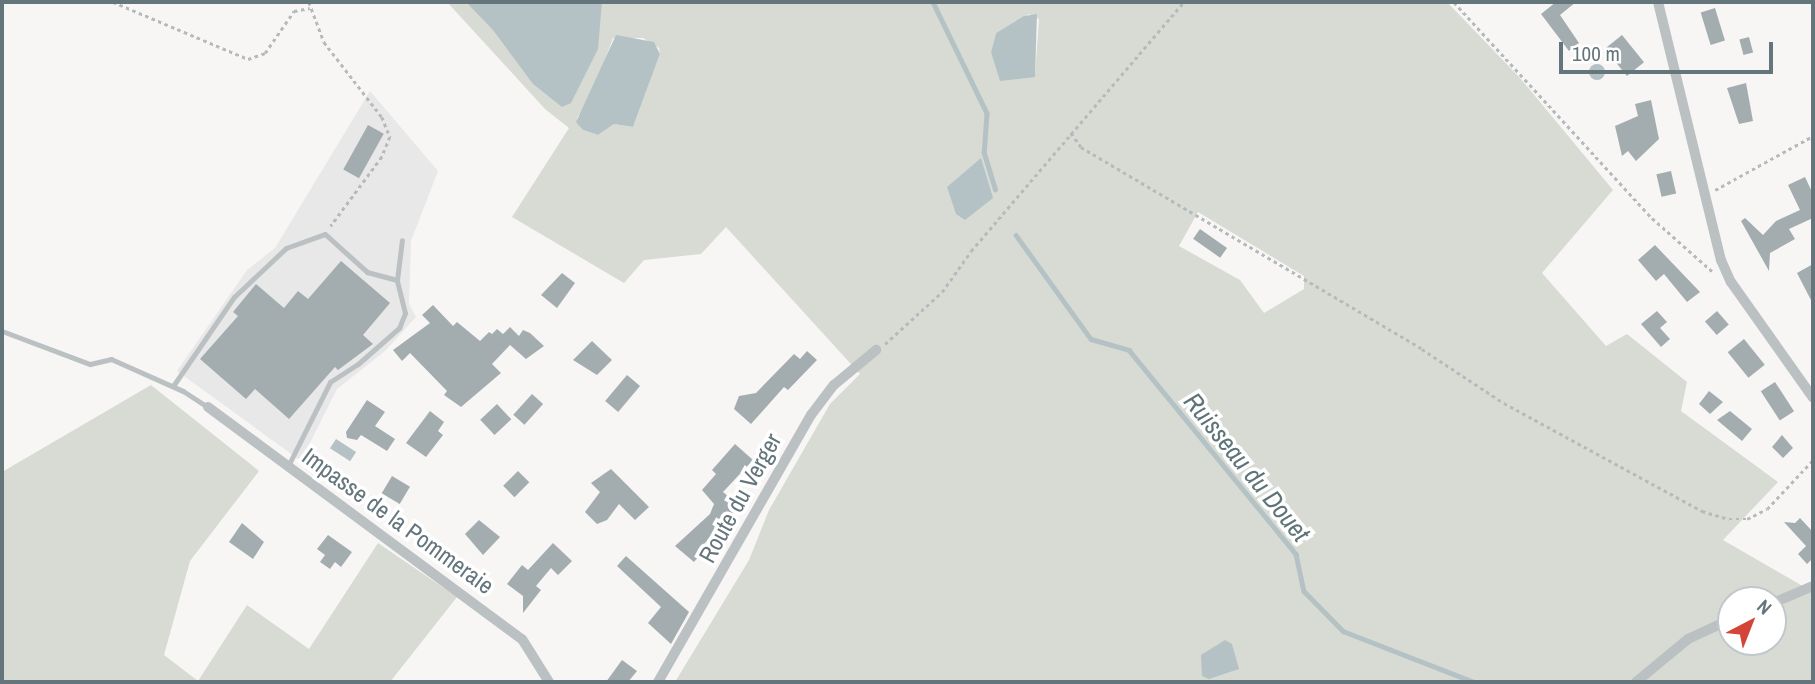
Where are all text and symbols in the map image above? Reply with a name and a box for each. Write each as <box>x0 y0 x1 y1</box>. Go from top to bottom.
scale bar <box>1563 28 1776 72</box>
text: 100 m <box>1572 39 1620 68</box>
water label: Ruisseau du Douet <box>1177 386 1317 548</box>
street label: Route du Verger <box>693 428 787 568</box>
street label: Impasse de la Pommeraie <box>297 442 499 600</box>
north arrow <box>1717 586 1787 656</box>
text: N <box>1752 593 1778 620</box>

